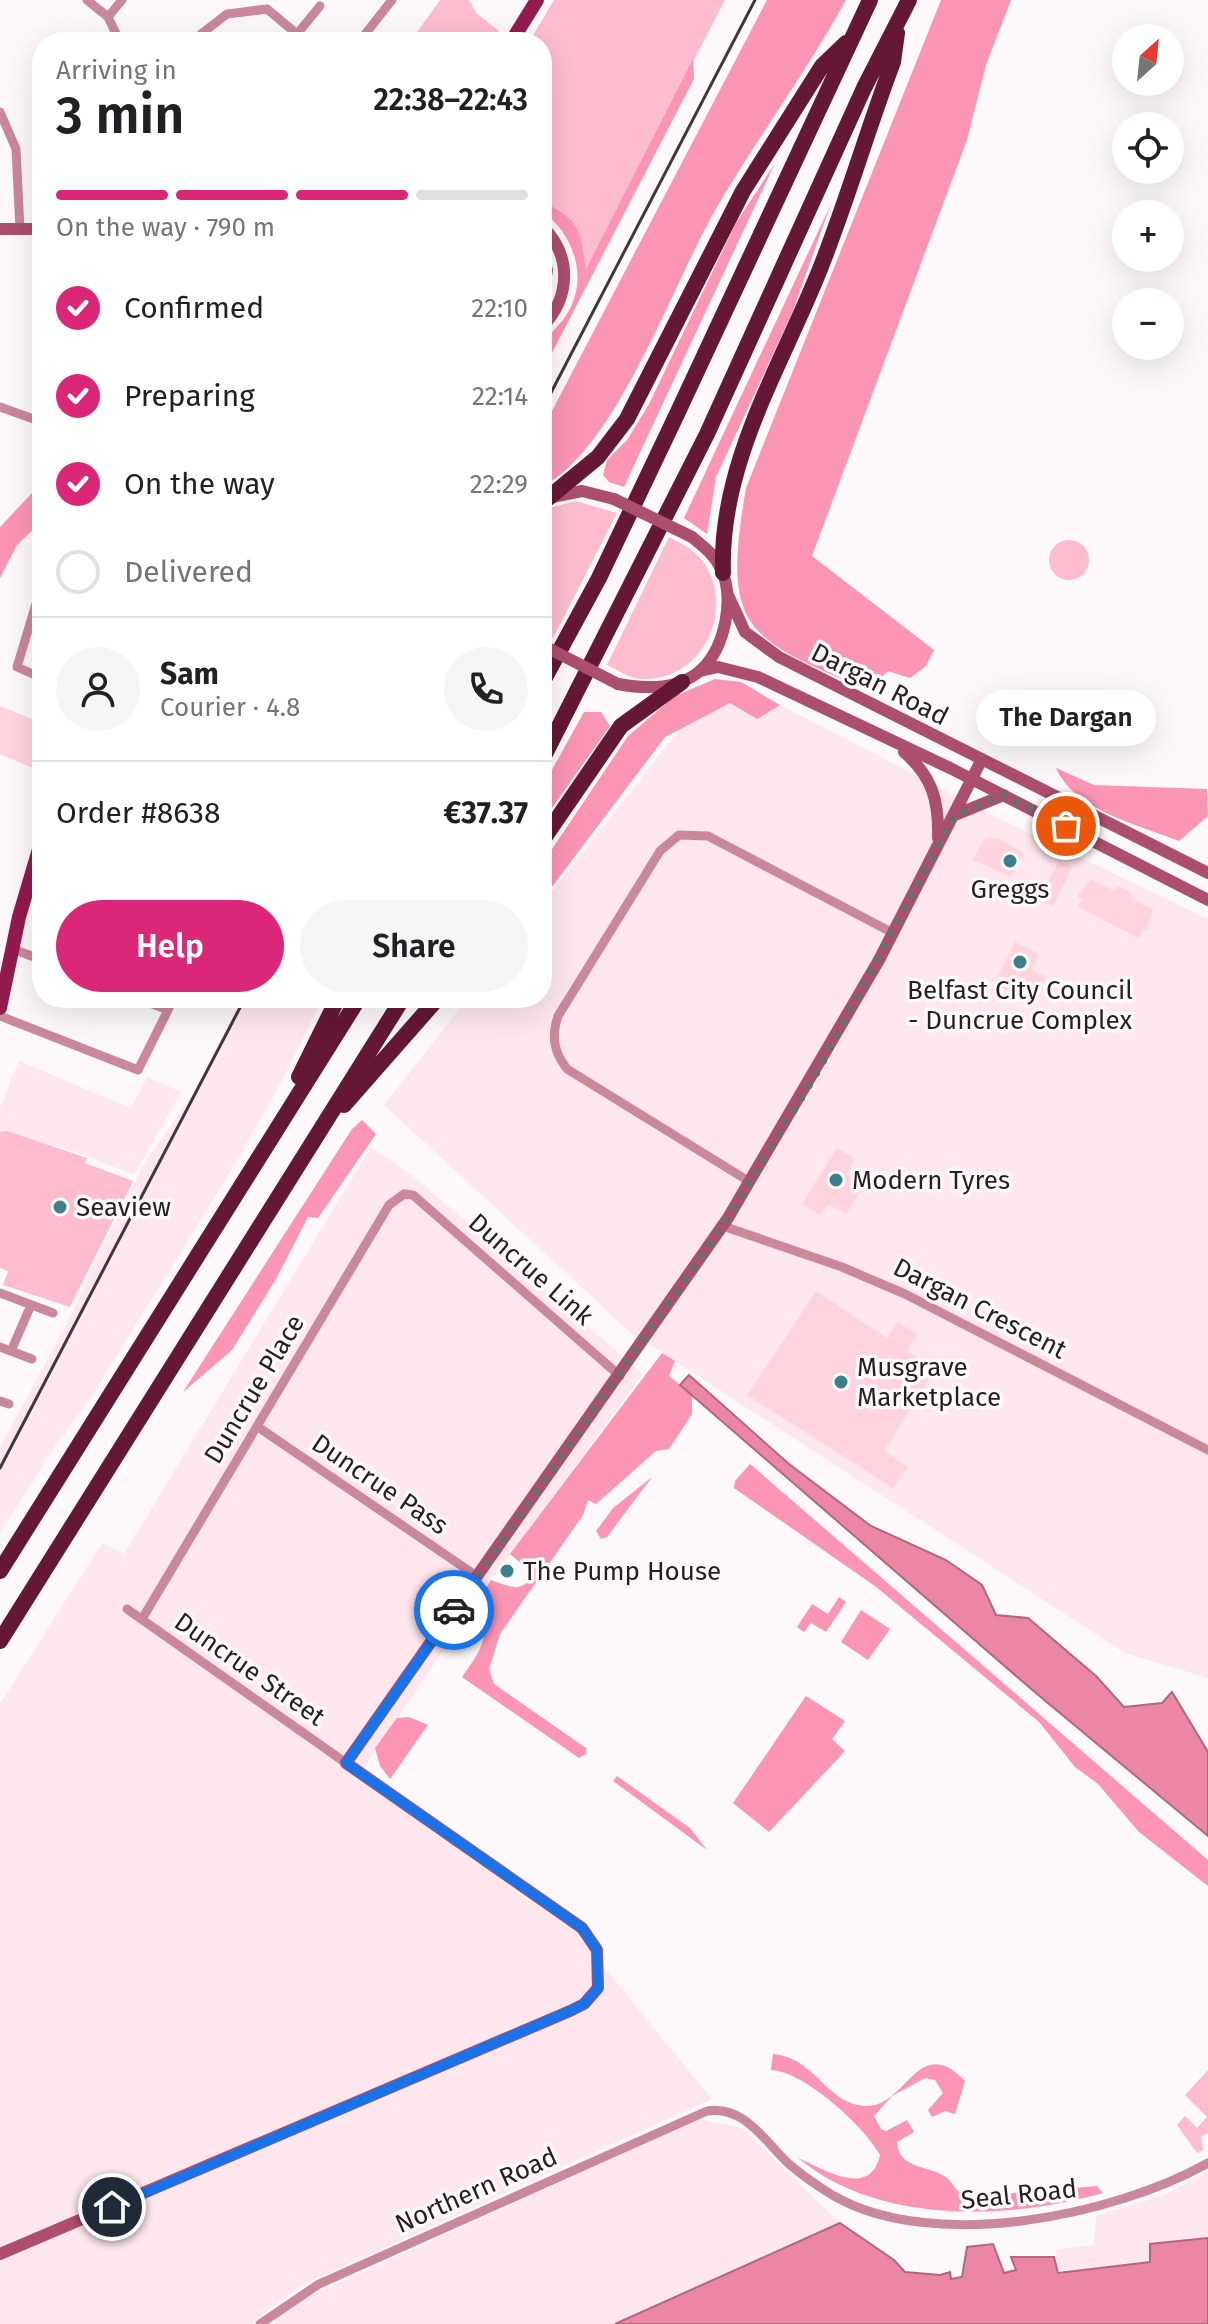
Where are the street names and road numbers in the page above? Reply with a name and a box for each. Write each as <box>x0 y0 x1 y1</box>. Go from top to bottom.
street label: Dargan Road <box>806 637 953 732</box>
street label: Duncrue Link <box>462 1207 600 1332</box>
street label: Dargan Crescent <box>888 1252 1072 1366</box>
street label: Duncrue Place <box>198 1309 311 1469</box>
street label: Duncrue Pass <box>306 1428 454 1541</box>
street label: Duncrue Street <box>169 1606 331 1733</box>
street label: Northern Road <box>390 2141 562 2240</box>
street label: Seal Road <box>960 2173 1079 2216</box>

